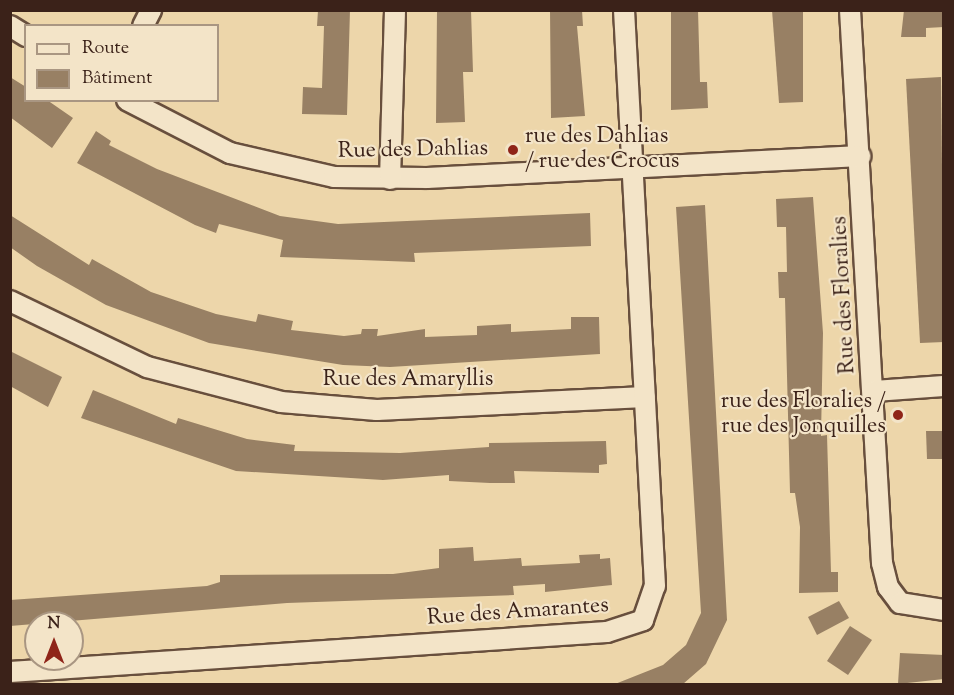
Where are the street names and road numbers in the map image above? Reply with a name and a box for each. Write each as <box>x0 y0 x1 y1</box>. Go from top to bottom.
street label: Rue des Dahlias <box>338 136 488 166</box>
street label: Rue des Floralies <box>828 215 862 375</box>
street label: Rue des Amaryllis <box>323 368 493 394</box>
street label: Rue des Amarantes <box>426 593 610 633</box>

